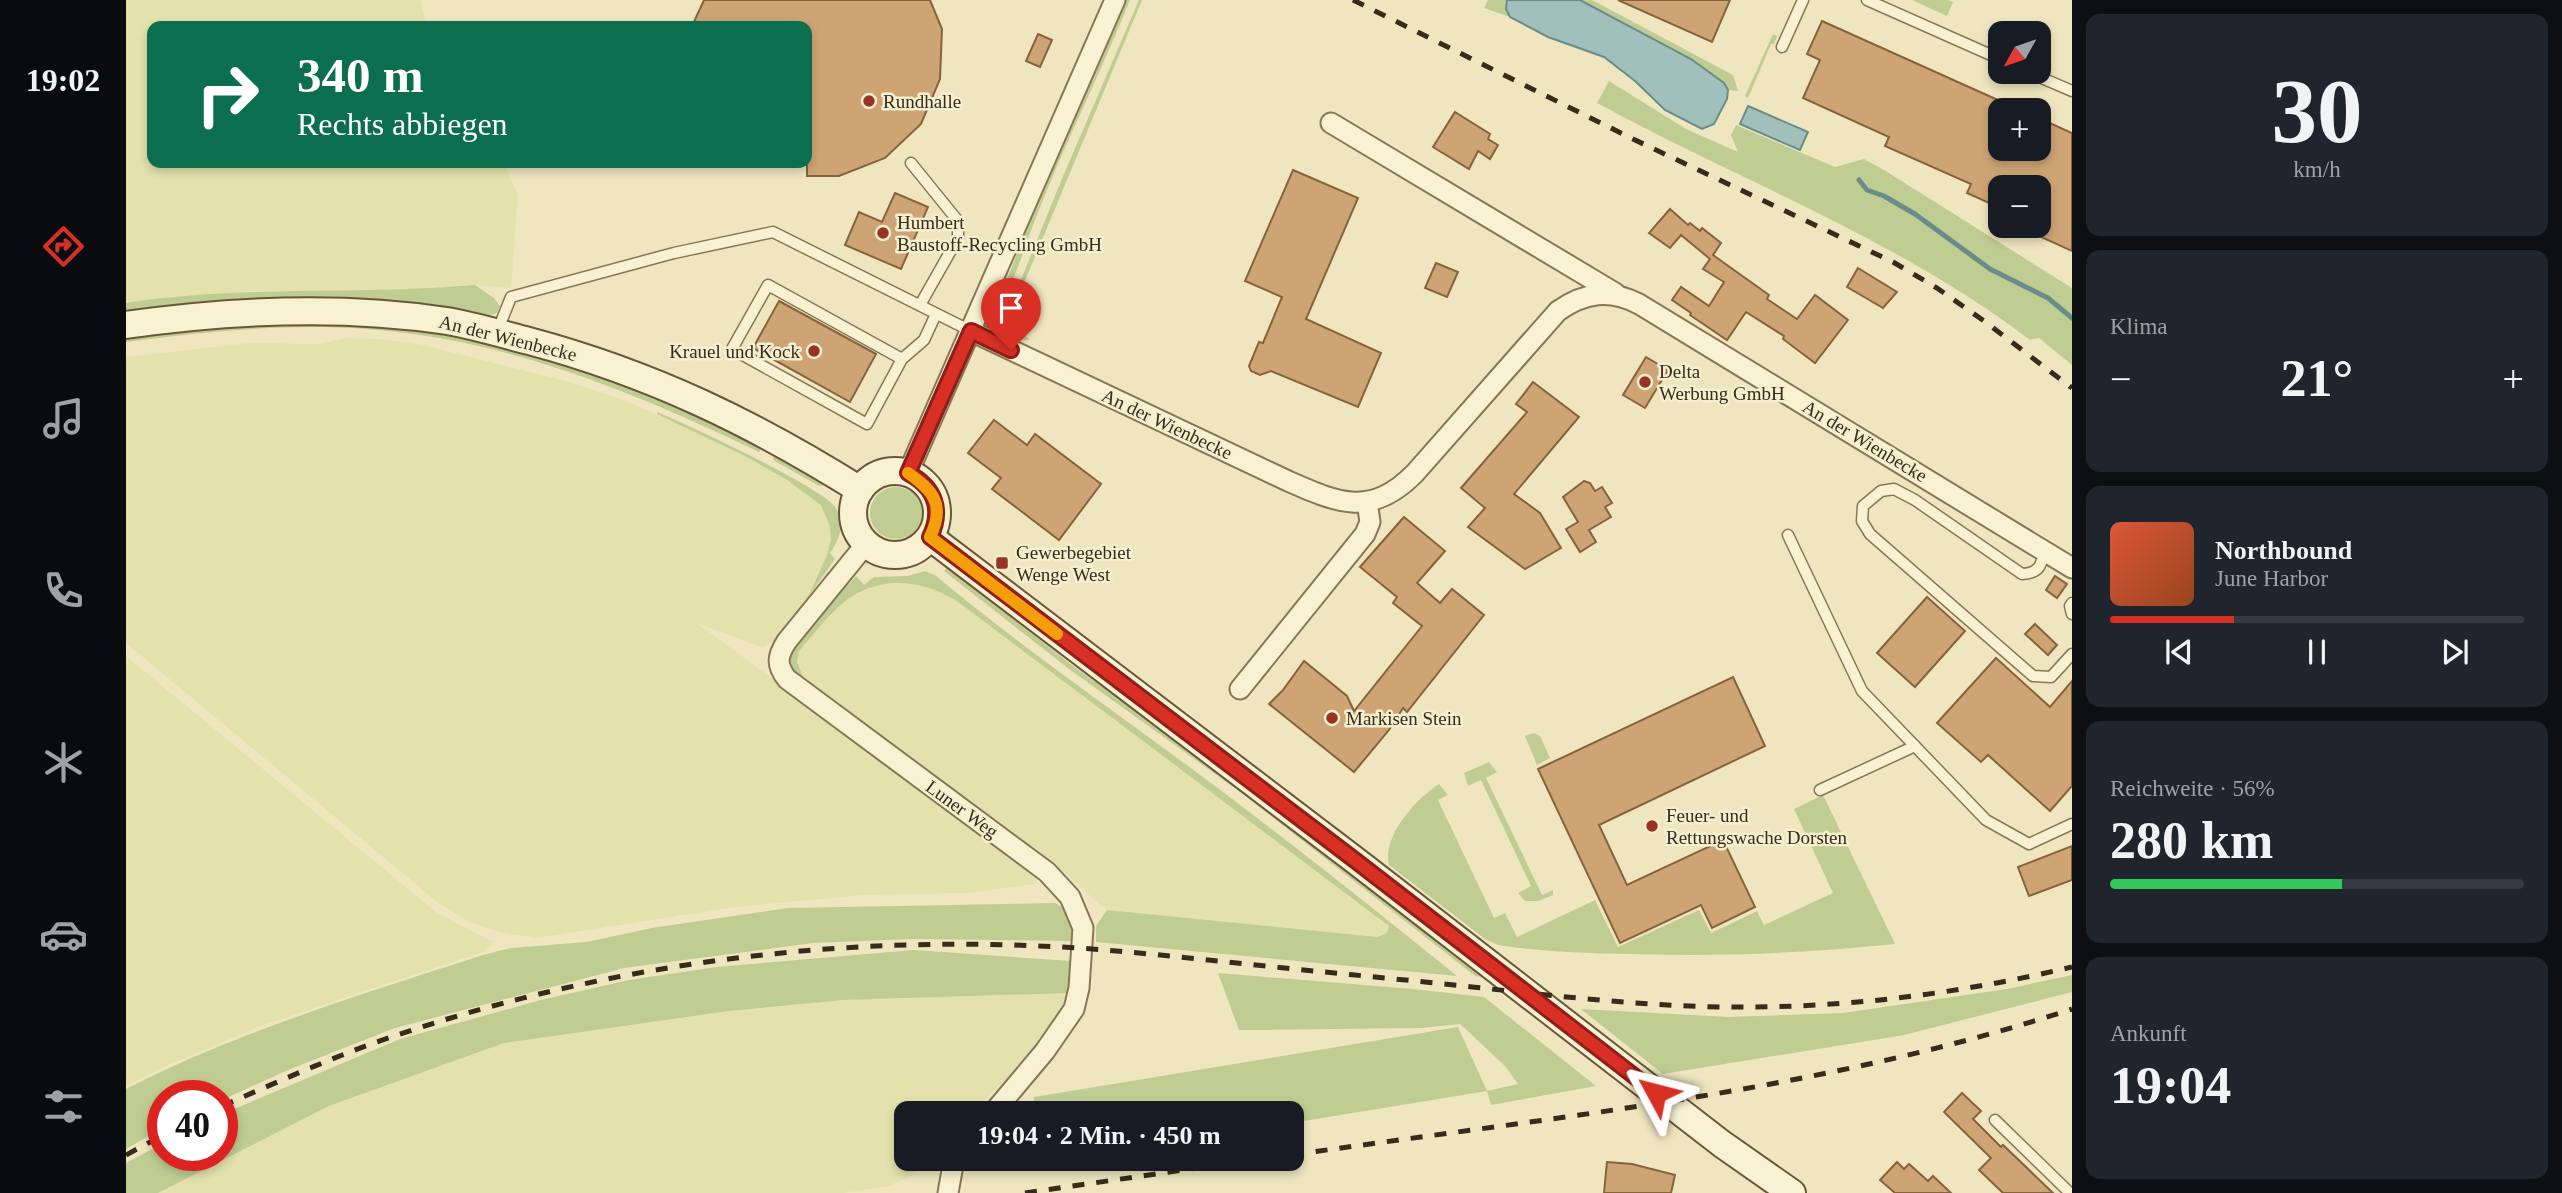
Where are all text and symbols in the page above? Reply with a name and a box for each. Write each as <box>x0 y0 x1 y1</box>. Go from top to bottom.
north arrow <box>1988 21 2051 84</box>
map controls <box>1988 21 2051 238</box>
text: 340 m <box>297 48 424 103</box>
icon: right <box>182 49 273 140</box>
text: 30 <box>2272 61 2363 162</box>
text: 19:02 <box>26 62 100 98</box>
place label: Rundhalle <box>883 91 961 112</box>
marker: Rundhalle <box>861 93 877 109</box>
button: + <box>1988 98 2051 161</box>
text: Rechts abbiegen <box>297 106 508 142</box>
text: km/h <box>2293 157 2341 182</box>
button: − <box>1988 175 2051 238</box>
place label: Humbert Baustoff-Recycling GmbH <box>897 212 1102 255</box>
icon: directions <box>39 222 88 271</box>
marker: Humbert Baustoff-Recycling GmbH <box>875 225 891 241</box>
pin <box>981 278 1041 350</box>
icon: arrive <box>992 289 1030 327</box>
street label: An der Wienbecke <box>437 311 579 365</box>
text: Klima <box>2110 314 2168 339</box>
place label: Krauel und Kock <box>669 341 800 362</box>
marker: Krauel und Kock <box>806 343 822 359</box>
text: 21° <box>2281 350 2353 407</box>
text: − <box>2110 358 2131 400</box>
text: + <box>2503 358 2524 400</box>
place label: Delta Werbung GmbH <box>1659 361 1785 404</box>
marker: Delta Werbung GmbH <box>1637 374 1653 390</box>
street label: An der Wienbecke <box>1099 385 1235 463</box>
icon: music <box>39 394 88 443</box>
street label: An der Wienbecke <box>1799 396 1931 486</box>
text: Northbound <box>2215 536 2352 565</box>
place label: Gewerbegebiet Wenge West <box>1016 542 1132 585</box>
marker: Gewerbegebiet Wenge West <box>994 555 1010 571</box>
icon: phone <box>39 566 88 615</box>
text: June Harbor <box>2215 566 2328 591</box>
icon: previous <box>2160 633 2198 671</box>
icon: pause <box>2298 633 2336 671</box>
icon: next <box>2436 633 2474 671</box>
place label: Markisen Stein <box>1346 708 1462 729</box>
marker: Markisen Stein <box>1324 710 1340 726</box>
icon: climate <box>39 738 88 787</box>
street label: Luner Weg <box>922 776 1003 843</box>
text: Reichweite · 56% <box>2110 776 2275 801</box>
place label: Feuer- und Rettungswache Dorsten <box>1666 805 1847 848</box>
text: 280 km <box>2110 812 2273 869</box>
marker: Feuer- und Rettungswache Dorsten <box>1644 818 1660 834</box>
icon: car <box>39 910 88 959</box>
text: Ankunft <box>2110 1021 2187 1046</box>
position arrow <box>1619 1056 1693 1130</box>
text: 19:04 <box>2110 1057 2231 1114</box>
speed limit sign: 40 <box>147 1080 238 1171</box>
icon: filters <box>39 1082 88 1131</box>
text: 19:04 · 2 Min. · 450 m <box>977 1121 1221 1150</box>

